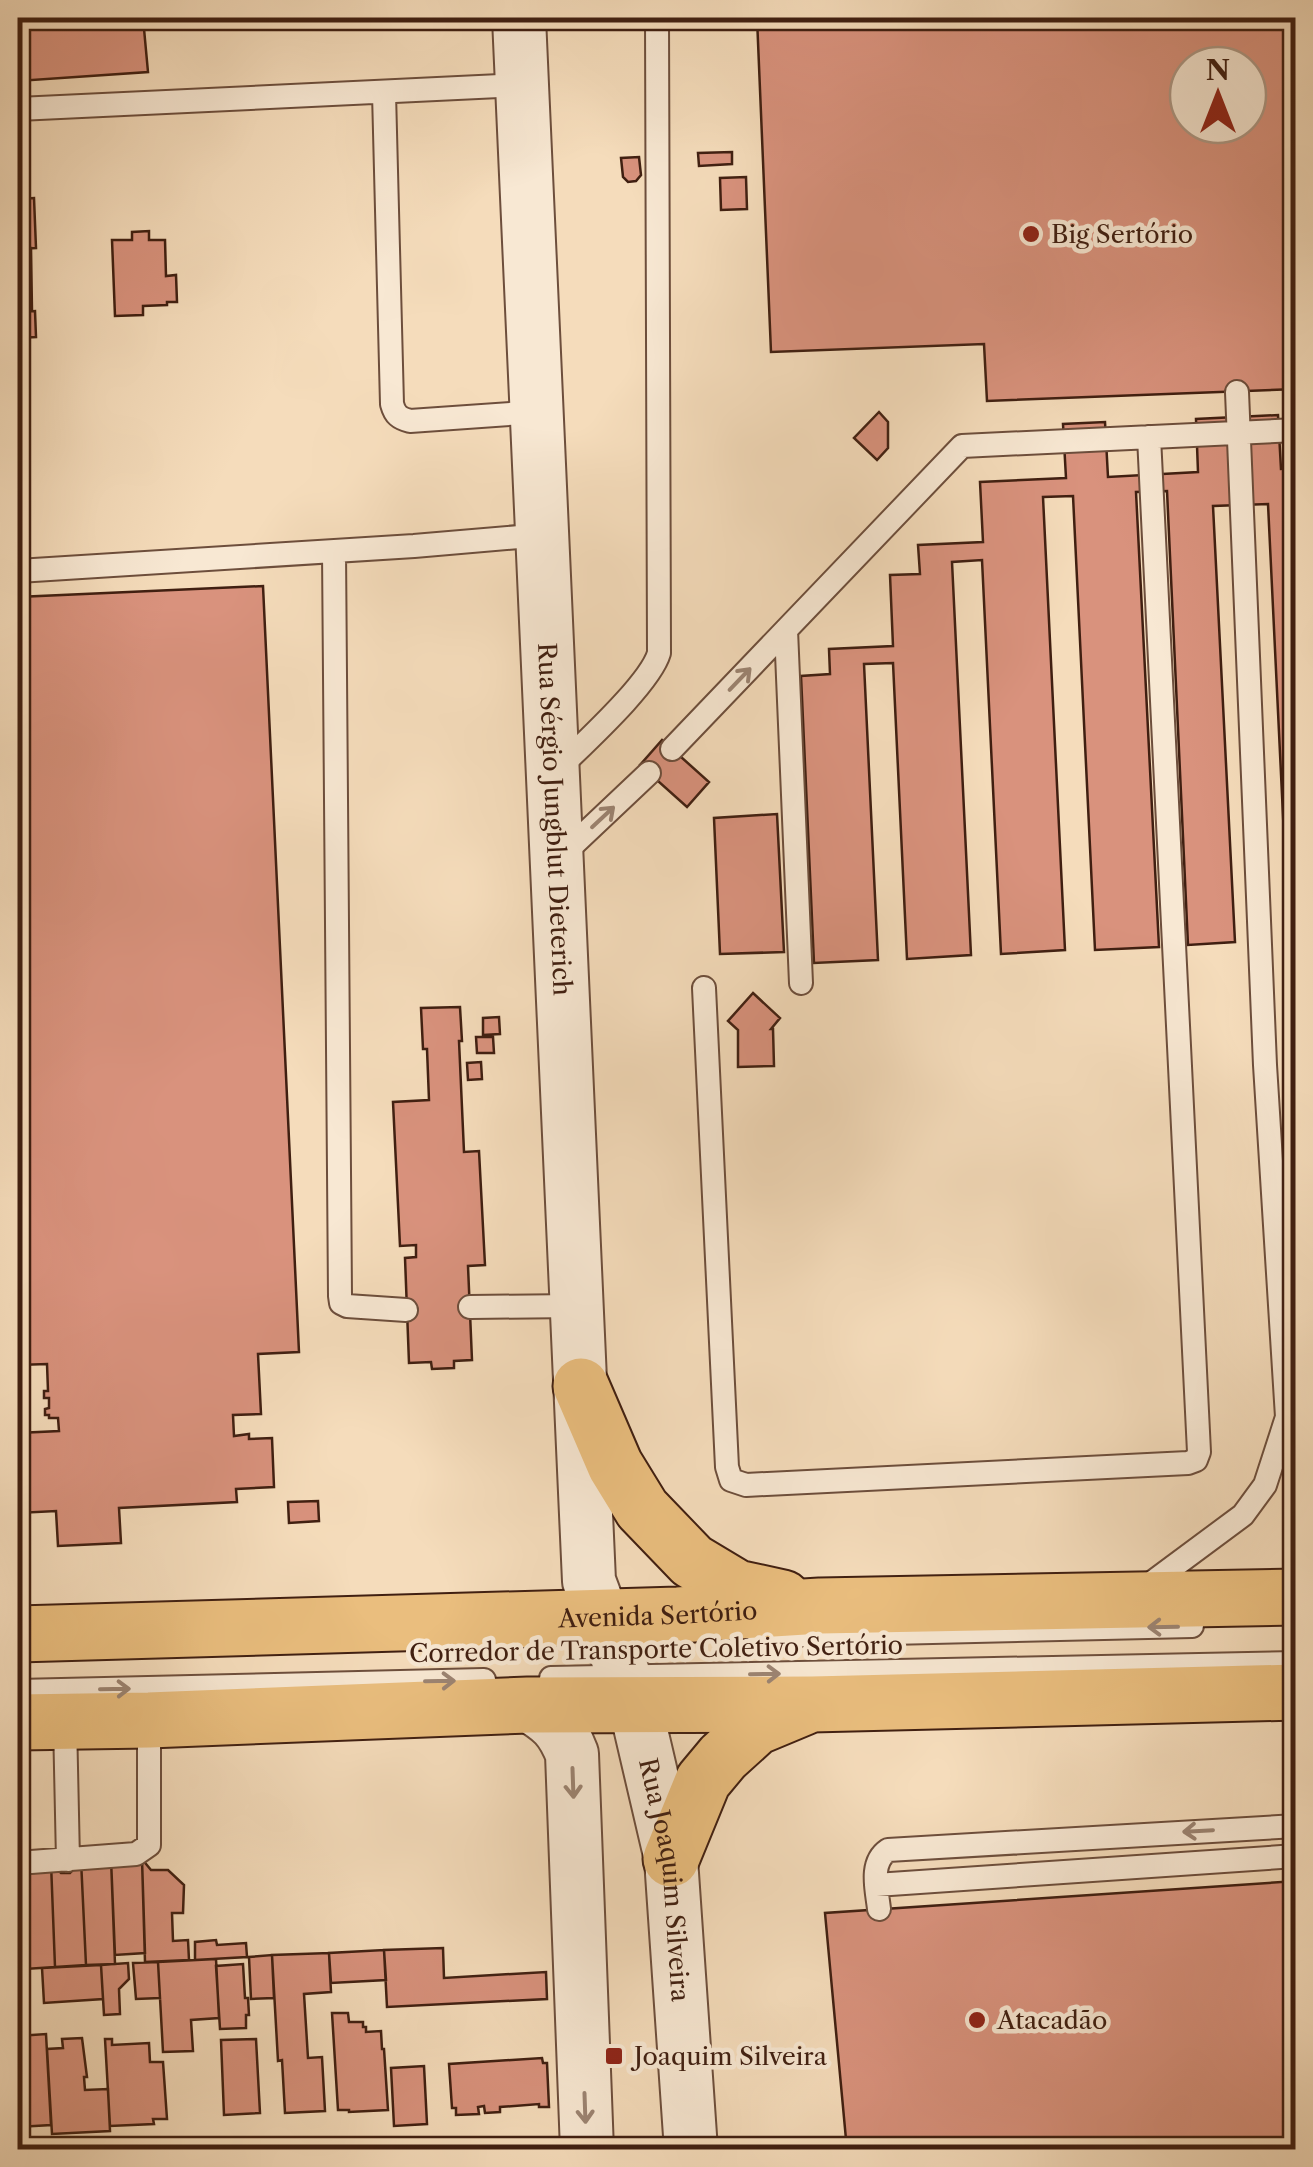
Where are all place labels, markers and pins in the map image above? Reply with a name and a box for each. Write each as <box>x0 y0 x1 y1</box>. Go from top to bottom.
place label: Big Sertório <box>1051 219 1193 250</box>
marker: Big Sertório <box>1020 223 1042 245</box>
place label: Atacadão <box>996 2005 1107 2036</box>
marker: Atacadão <box>966 2009 988 2031</box>
place label: Joaquim Silveira <box>630 2041 828 2072</box>
marker: Joaquim Silveira <box>603 2045 625 2067</box>

